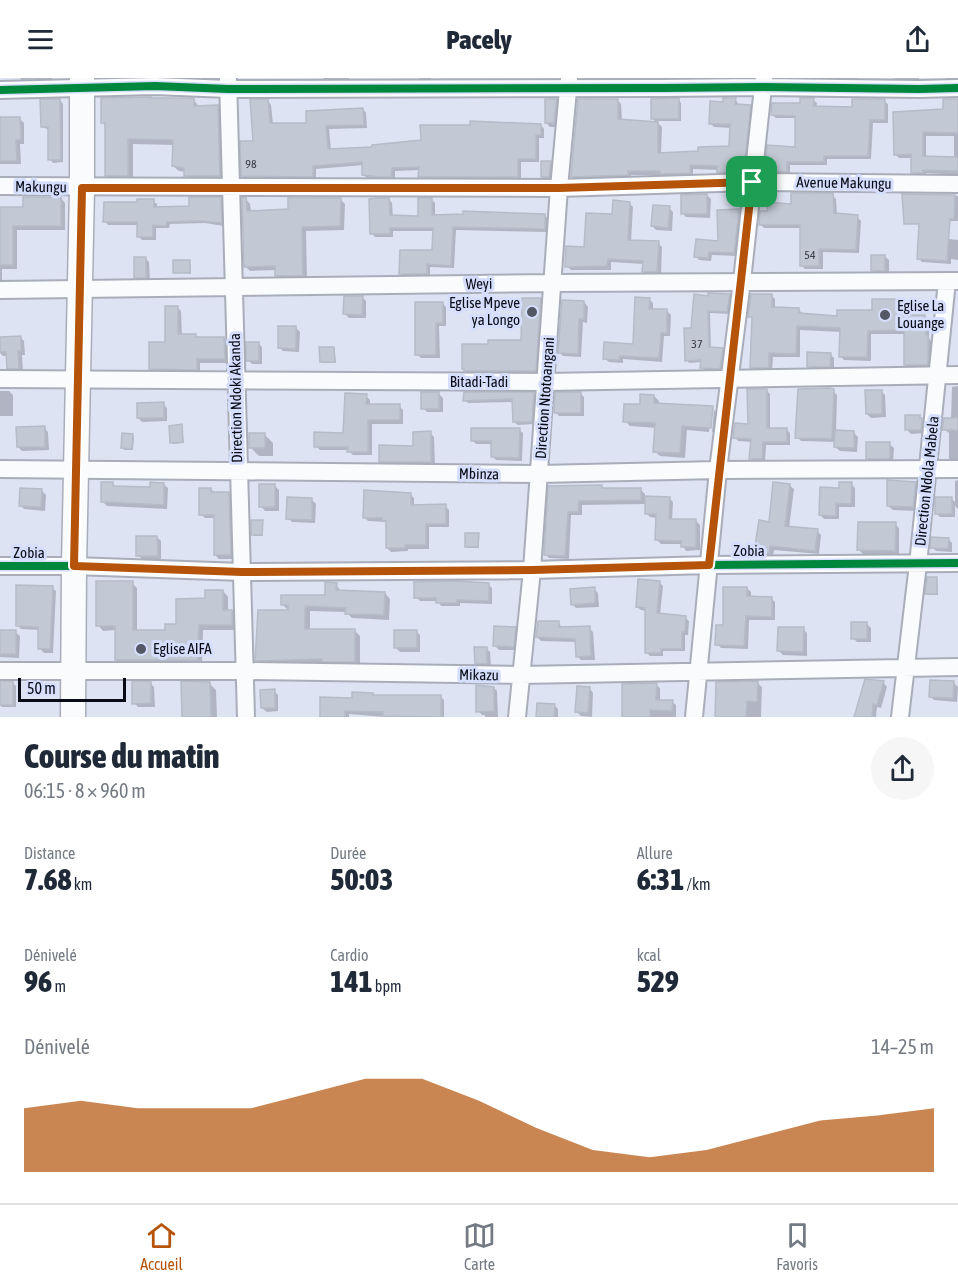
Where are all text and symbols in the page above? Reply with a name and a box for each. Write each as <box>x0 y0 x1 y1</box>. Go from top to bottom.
icon: menu <box>24 23 57 56</box>
icon: share <box>901 23 934 56</box>
text: Pacely <box>446 24 512 55</box>
pin <box>726 156 777 207</box>
house number: 98 <box>245 157 257 171</box>
icon: arrive <box>735 165 768 198</box>
street label: Avenue Makungu <box>796 173 892 192</box>
street label: Makungu <box>15 178 67 195</box>
house number: 54 <box>804 248 816 262</box>
street label: Weyi <box>465 275 492 292</box>
place label: Eglise Mpeve ya Longo <box>449 294 520 328</box>
place label: Eglise La Louange <box>897 297 945 331</box>
marker: Eglise Mpeve ya Longo <box>525 305 539 319</box>
marker: Eglise La Louange <box>878 308 892 322</box>
street label: Direction Ndoki Akanda <box>226 333 245 463</box>
street label: Direction Ntotoangani <box>532 336 557 459</box>
house number: 37 <box>691 337 703 351</box>
street label: Bitadi-Tadi <box>450 373 508 390</box>
street label: Direction Ndola Mabela <box>911 415 942 547</box>
street label: Mbinza <box>459 465 499 482</box>
street label: Zobia <box>733 542 765 559</box>
street label: Zobia <box>13 544 45 561</box>
place label: Eglise AIFA <box>153 640 212 657</box>
marker: Eglise AIFA <box>134 642 148 656</box>
street label: Mikazu <box>459 666 499 683</box>
scale bar <box>18 675 126 702</box>
text: 50 m <box>27 679 56 697</box>
text: Course du matin <box>24 737 220 775</box>
button: share <box>871 737 934 800</box>
text: 06:15 · 8 × 960 m <box>24 779 146 802</box>
text: Distance <box>24 844 75 862</box>
text: Durée <box>330 844 366 862</box>
text: Allure <box>637 844 673 862</box>
text: 7.68 <box>24 862 72 896</box>
text: 50:03 <box>330 862 393 896</box>
text: 6:31 <box>637 862 684 896</box>
text: km <box>72 875 92 893</box>
text: /km <box>684 875 710 893</box>
text: Dénivelé <box>24 946 77 964</box>
text: Cardio <box>330 946 368 964</box>
text: kcal <box>637 946 661 964</box>
text: 96 <box>24 964 52 998</box>
text: 141 <box>330 964 373 998</box>
text: 529 <box>637 964 679 998</box>
text: m <box>52 977 66 995</box>
text: bpm <box>373 977 402 995</box>
text: Dénivelé <box>24 1035 90 1058</box>
text: 14–25 m <box>871 1035 934 1058</box>
tab: Accueil <box>140 1219 183 1273</box>
tab: Carte <box>463 1219 496 1273</box>
tab: Favoris <box>776 1219 818 1273</box>

